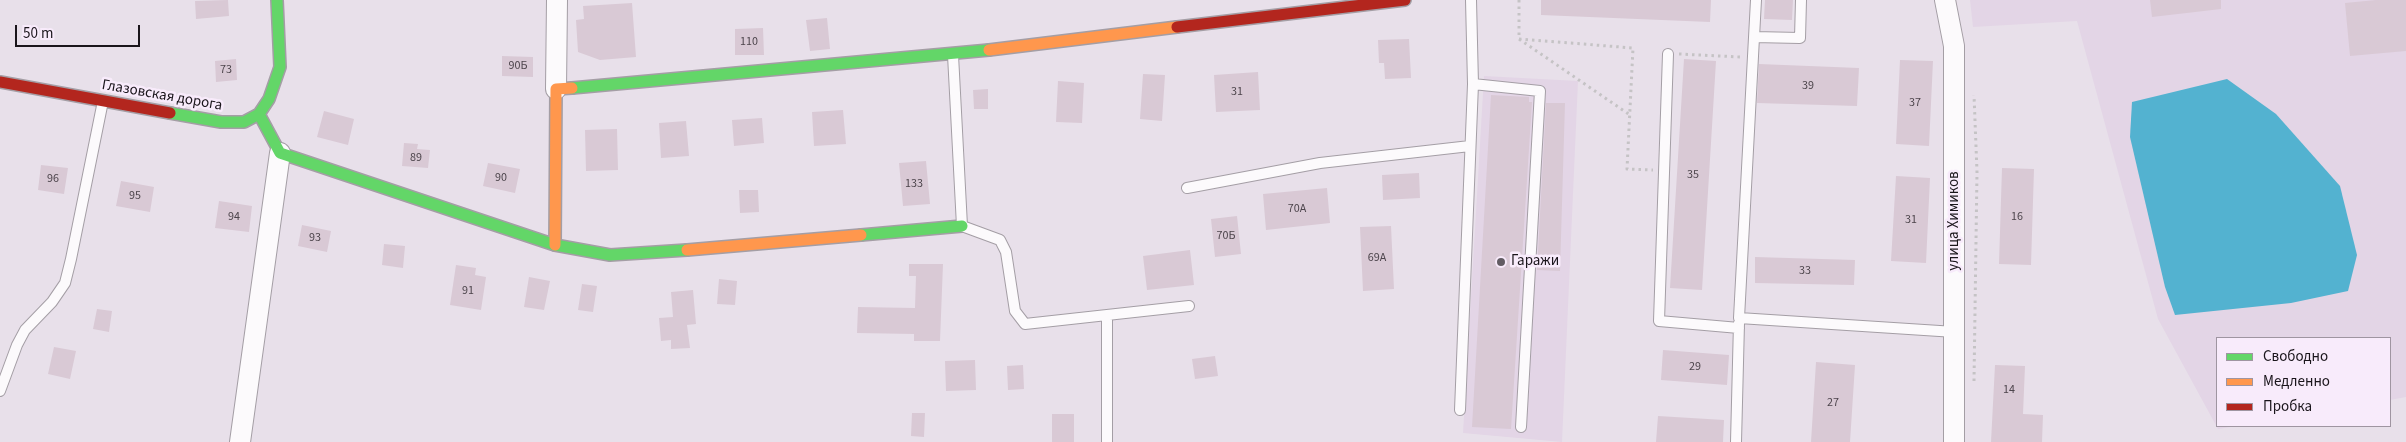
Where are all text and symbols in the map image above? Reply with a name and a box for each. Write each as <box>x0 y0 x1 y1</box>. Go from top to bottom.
scale bar <box>18 15 142 47</box>
text: 50 m <box>23 23 53 44</box>
house number: 110 <box>740 35 758 49</box>
house number: 90Б <box>509 59 527 73</box>
house number: 73 <box>220 63 232 77</box>
street label: Глазовская дорога <box>100 77 224 115</box>
house number: 39 <box>1802 79 1814 93</box>
house number: 31 <box>1231 85 1243 99</box>
house number: 37 <box>1909 96 1921 110</box>
house number: 89 <box>410 151 422 165</box>
house number: 35 <box>1687 168 1699 182</box>
house number: 90 <box>495 171 507 185</box>
street label: улица Химиков <box>1946 171 1964 271</box>
house number: 96 <box>47 172 59 186</box>
house number: 133 <box>905 177 923 191</box>
house number: 95 <box>129 189 141 203</box>
house number: 70А <box>1288 202 1306 216</box>
house number: 94 <box>228 210 240 224</box>
house number: 16 <box>2011 210 2023 224</box>
house number: 31 <box>1905 213 1917 227</box>
house number: 70Б <box>1217 229 1235 243</box>
house number: 93 <box>309 231 321 245</box>
house number: 69А <box>1368 251 1386 265</box>
place label: Гаражи <box>1511 253 1559 271</box>
marker: Гаражи <box>1495 256 1507 268</box>
house number: 33 <box>1799 264 1811 278</box>
house number: 91 <box>462 284 474 298</box>
legend <box>2216 337 2391 427</box>
text: Свободно <box>2263 346 2328 367</box>
house number: 29 <box>1689 360 1701 374</box>
text: Медленно <box>2263 371 2330 392</box>
house number: 14 <box>2003 383 2015 397</box>
house number: 27 <box>1827 396 1839 410</box>
text: Пробка <box>2263 396 2312 417</box>

